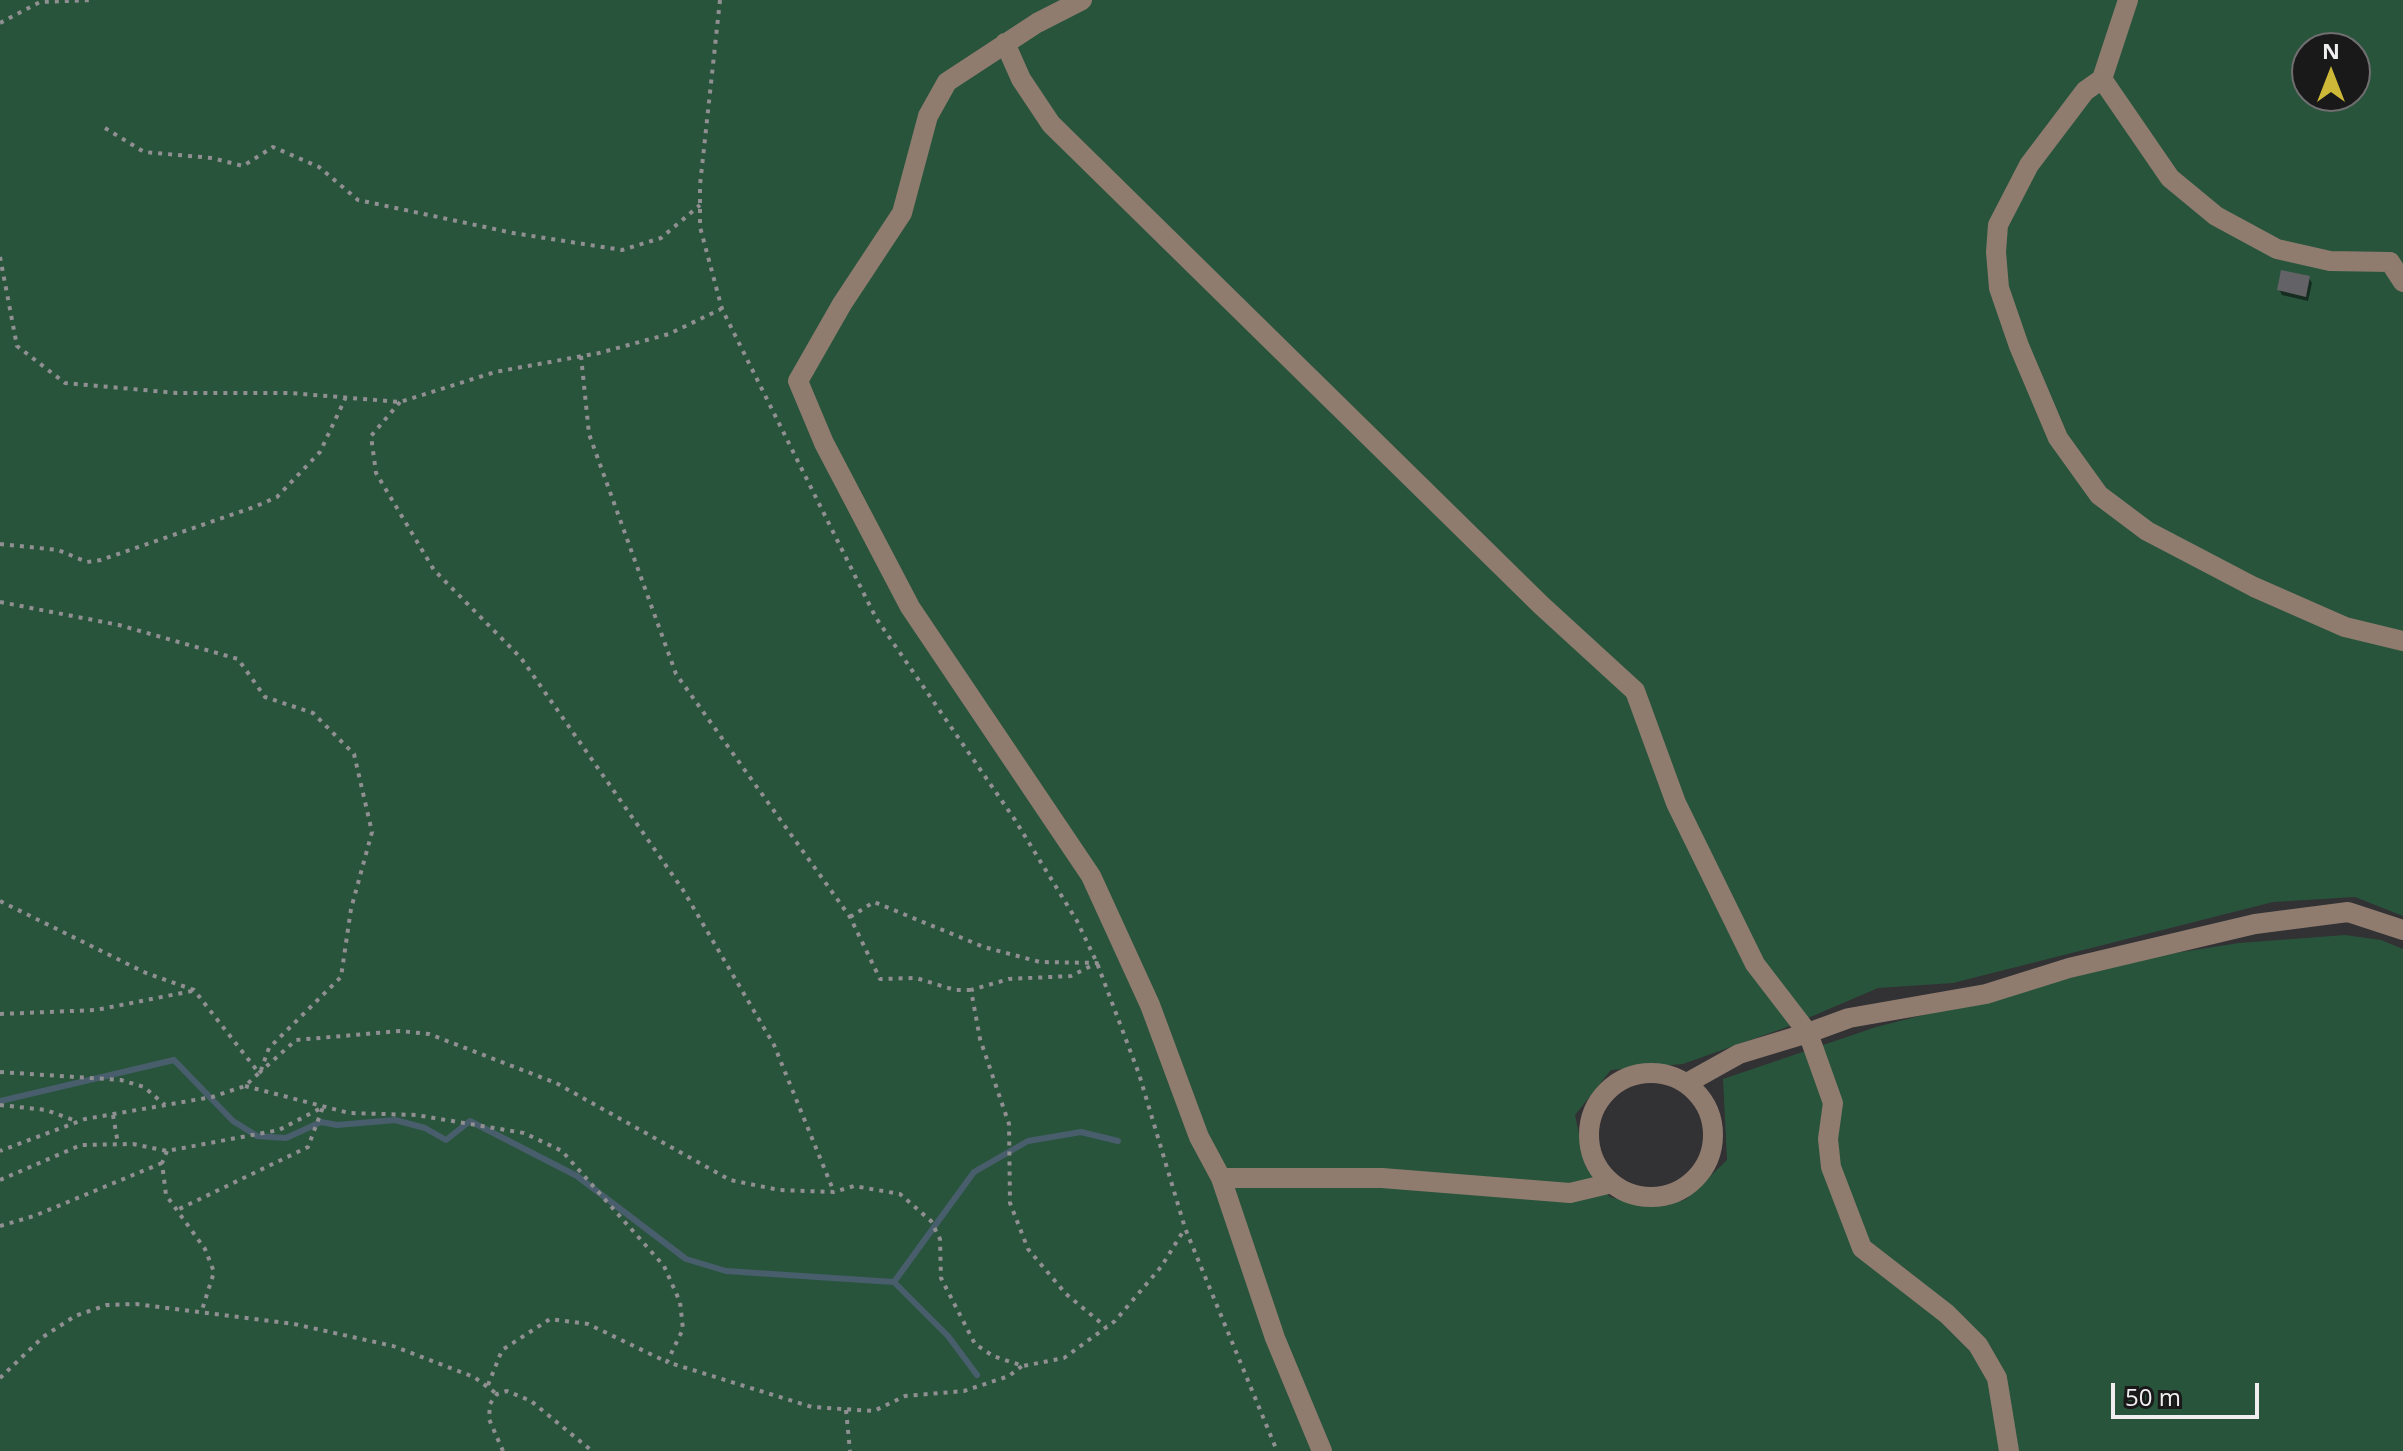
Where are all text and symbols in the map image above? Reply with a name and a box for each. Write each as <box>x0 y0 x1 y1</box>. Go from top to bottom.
north arrow <box>2291 32 2371 112</box>
text: N <box>2322 35 2340 65</box>
scale bar <box>2115 1367 2263 1417</box>
text: 50 m <box>2125 1380 2181 1413</box>

